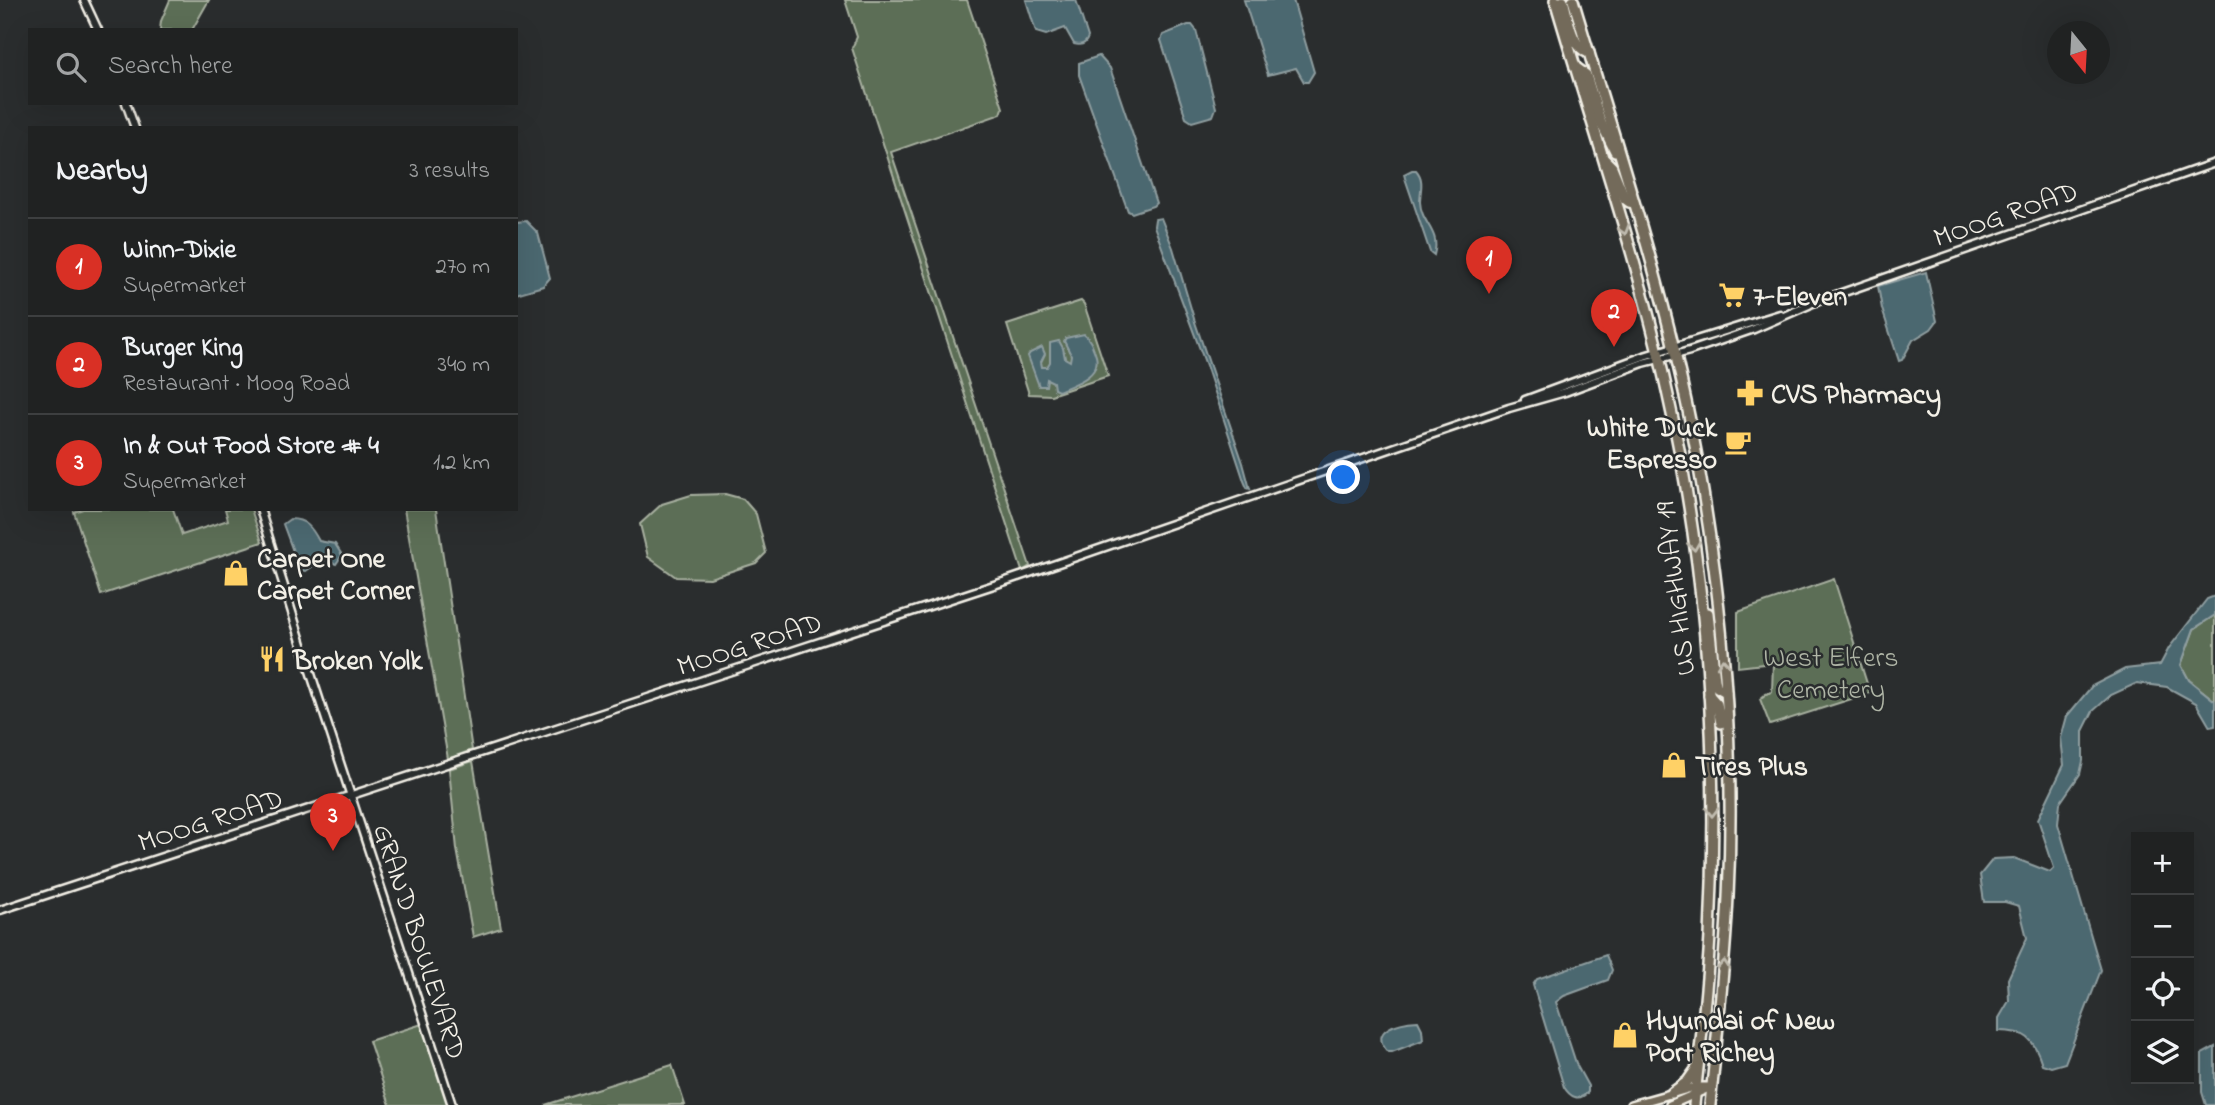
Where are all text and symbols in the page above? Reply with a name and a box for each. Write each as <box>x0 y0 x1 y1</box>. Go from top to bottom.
north arrow <box>2047 21 2110 84</box>
search box <box>28 28 518 105</box>
icon: search <box>52 48 90 86</box>
text: Search here <box>108 48 233 86</box>
text: Nearby <box>56 150 148 194</box>
text: 3 results <box>409 155 490 188</box>
street label: MOOG ROAD <box>1928 172 2084 260</box>
one-way arrow <box>1616 223 1630 235</box>
text: Winn-Dixie <box>123 232 236 270</box>
pin: 1 <box>1466 236 1512 294</box>
text: 1 <box>75 251 83 284</box>
text: 270 m <box>436 251 490 284</box>
text: Supermarket <box>123 270 246 303</box>
place label: 7-Eleven <box>1753 278 1847 319</box>
supermarket icon: 7-Eleven <box>1717 280 1747 310</box>
pin: 2 <box>1591 289 1637 347</box>
text: Burger King <box>123 330 243 368</box>
text: 2 <box>73 349 85 382</box>
text: 340 m <box>437 349 490 382</box>
text: Restaurant · Moog Road <box>123 368 350 401</box>
place label: CVS Pharmacy <box>1771 376 1941 417</box>
pharmacy icon: CVS Pharmacy <box>1735 378 1765 408</box>
place label: White Duck Espresso <box>1587 409 1718 482</box>
cafe icon: White Duck Espresso <box>1723 427 1753 457</box>
text: In & Out Food Store # 4 <box>123 428 379 466</box>
text: 3 <box>74 447 84 480</box>
text: 1.2 km <box>433 447 490 480</box>
your location <box>1326 460 1360 494</box>
text: Supermarket <box>123 466 246 499</box>
street label: US HIGHWAY 19 <box>1646 498 1709 678</box>
place label: Carpet One Carpet Corner <box>257 540 415 613</box>
one-way arrow <box>1686 540 1701 552</box>
shop icon: Carpet One Carpet Corner <box>221 558 251 588</box>
street label: MOOG ROAD <box>672 604 828 689</box>
park label: West Elfers Cemetery <box>1763 639 1899 712</box>
place label: Broken Yolk <box>291 642 423 683</box>
restaurant icon: Broken Yolk <box>257 644 287 674</box>
one-way arrow <box>1716 658 1731 669</box>
place label: Tires Plus <box>1695 748 1808 789</box>
shop icon: Tires Plus <box>1659 750 1689 780</box>
street label: MOOG ROAD <box>133 780 289 865</box>
pin: 3 <box>310 793 356 851</box>
one-way arrow <box>1704 807 1720 818</box>
street label: GRAND BOULEVARD <box>360 819 475 1065</box>
map controls <box>2131 832 2194 1084</box>
button: + <box>2131 832 2194 895</box>
button: − <box>2131 895 2194 958</box>
button: locate <box>2131 958 2194 1021</box>
one-way arrow <box>1716 959 1731 970</box>
place label: Hyundai of New Port Richey <box>1646 1002 1835 1075</box>
shop icon: Hyundai of New Port Richey <box>1610 1020 1640 1050</box>
button: layers <box>2131 1021 2194 1084</box>

